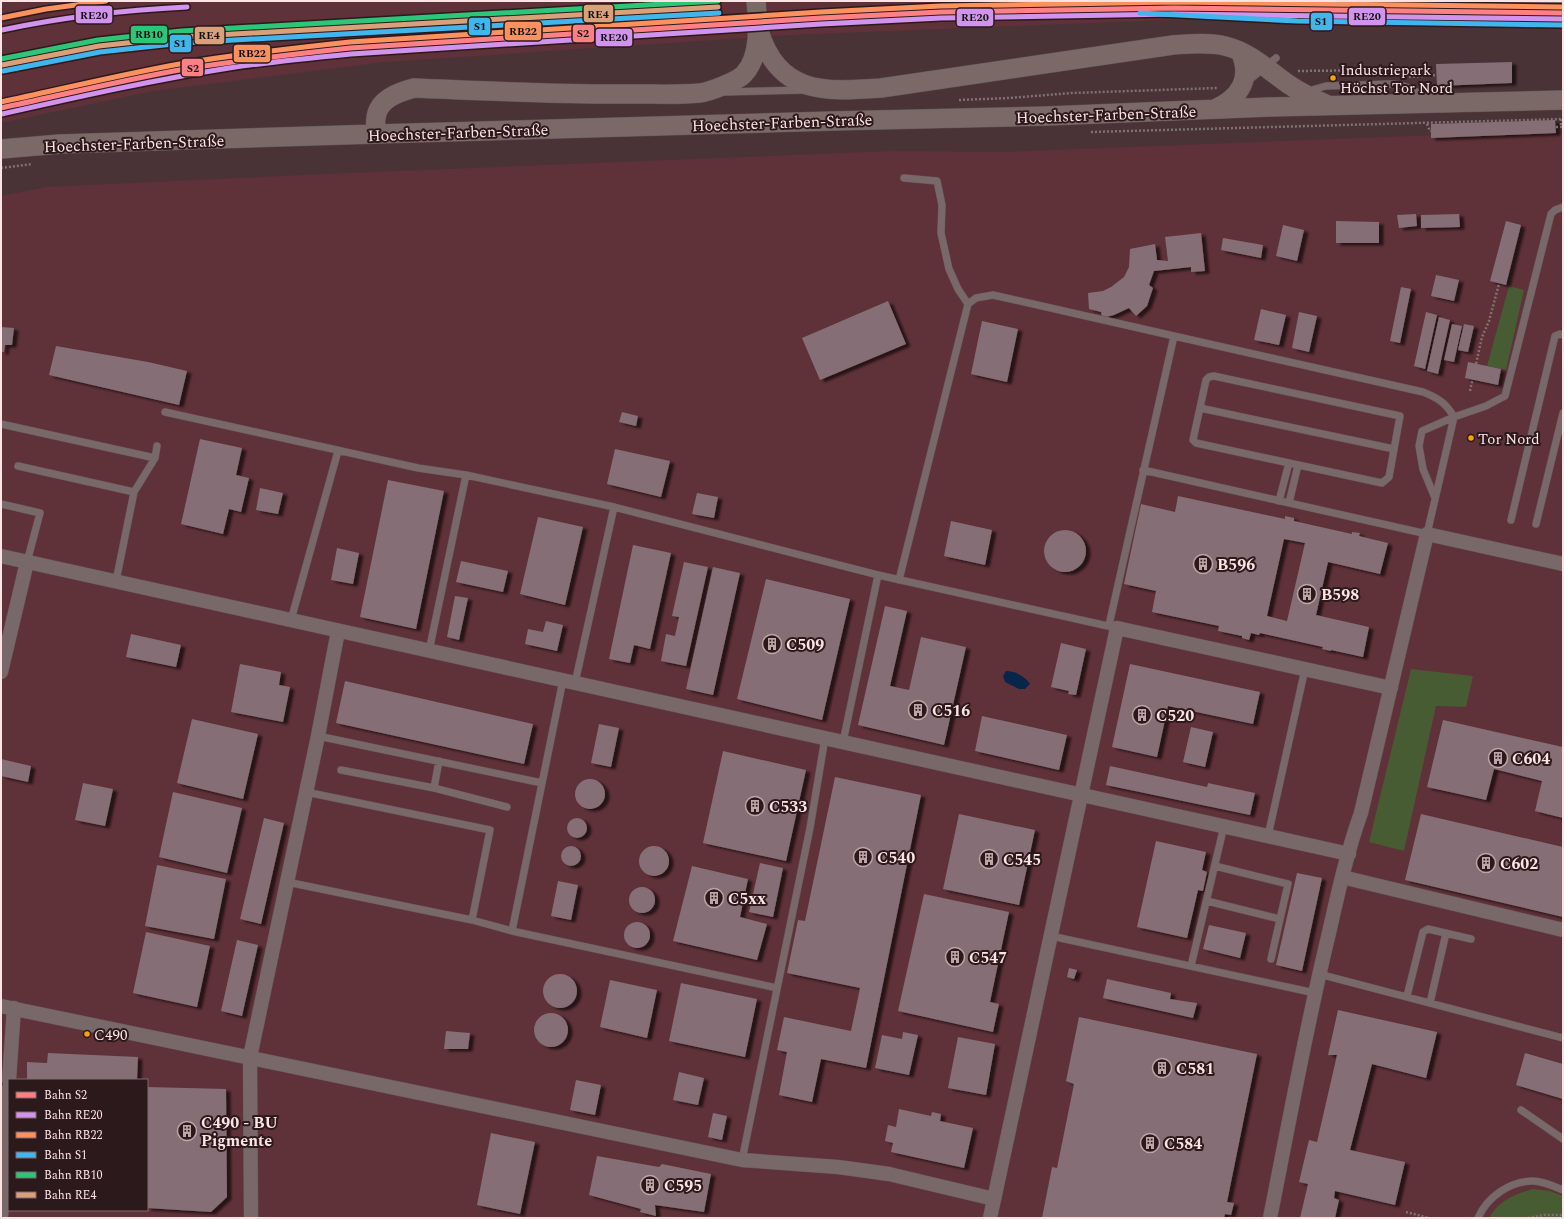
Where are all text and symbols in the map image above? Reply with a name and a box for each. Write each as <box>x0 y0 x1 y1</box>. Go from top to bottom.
line badge: RE4 <box>583 4 614 23</box>
line badge: RE20 <box>75 5 113 24</box>
text: RE4 <box>587 6 610 23</box>
text: RE20 <box>80 7 108 24</box>
line badge: RE20 <box>1348 7 1386 26</box>
line badge: RE20 <box>956 8 994 27</box>
text: RE20 <box>1353 8 1381 25</box>
text: RE20 <box>961 9 989 26</box>
line badge: S1 <box>1310 12 1333 31</box>
text: S1 <box>1315 13 1327 30</box>
line badge: S1 <box>468 17 491 36</box>
text: S1 <box>474 18 486 35</box>
line badge: RB22 <box>504 21 542 41</box>
text: RB22 <box>509 23 537 40</box>
line badge: S2 <box>572 24 595 43</box>
line badge: RB10 <box>130 25 168 44</box>
text: S2 <box>577 25 589 42</box>
text: RB10 <box>135 26 163 43</box>
line badge: RE4 <box>194 26 225 45</box>
text: RE4 <box>198 27 221 44</box>
line badge: RE20 <box>595 28 633 47</box>
text: RE20 <box>600 29 628 46</box>
line badge: S1 <box>169 34 192 53</box>
text: S1 <box>174 35 186 52</box>
line badge: RB22 <box>233 44 271 63</box>
text: RB22 <box>238 45 266 62</box>
line badge: S2 <box>181 58 204 77</box>
place label: Industriepark Höchst Tor Nord <box>1340 59 1453 100</box>
text: S2 <box>187 60 199 77</box>
marker: Industriepark Höchst Tor Nord <box>1328 73 1338 83</box>
street label: Hoechster-Farben-Straße <box>1015 100 1197 130</box>
street label: Hoechster-Farben-Straße <box>691 108 873 138</box>
street label: Hoechster-Farben-Straße <box>367 118 549 148</box>
street label: Hoechster-Farben-Straße <box>43 129 225 159</box>
place label: Tor Nord <box>1478 428 1540 451</box>
marker: Tor Nord <box>1466 433 1476 443</box>
building icon: B596 <box>1192 553 1214 575</box>
place label: B596 <box>1217 553 1255 577</box>
building icon: B598 <box>1296 583 1318 605</box>
place label: B598 <box>1321 583 1359 607</box>
building icon: C509 <box>761 633 783 655</box>
place label: C509 <box>786 633 824 657</box>
building icon: C516 <box>907 699 929 721</box>
place label: C516 <box>932 699 970 723</box>
building icon: C520 <box>1131 704 1153 726</box>
place label: C520 <box>1156 704 1194 728</box>
building icon: C604 <box>1487 747 1509 769</box>
place label: C604 <box>1512 747 1550 771</box>
building icon: C533 <box>744 795 766 817</box>
place label: C533 <box>769 795 807 819</box>
building icon: C540 <box>852 846 874 868</box>
place label: C540 <box>877 846 915 870</box>
building icon: C545 <box>978 848 1000 870</box>
place label: C545 <box>1003 848 1041 872</box>
building icon: C602 <box>1475 852 1497 874</box>
place label: C602 <box>1500 852 1538 876</box>
building icon: C5xx <box>703 887 725 909</box>
place label: C5xx <box>728 887 766 911</box>
building icon: C547 <box>944 946 966 968</box>
place label: C547 <box>969 946 1007 970</box>
place label: C490 <box>94 1024 127 1047</box>
marker: C490 <box>82 1029 92 1039</box>
building icon: C581 <box>1151 1057 1173 1079</box>
place label: C581 <box>1176 1057 1214 1081</box>
legend <box>8 1079 148 1211</box>
text: Bahn S2 <box>44 1086 87 1105</box>
text: Bahn RE20 <box>44 1106 102 1125</box>
place label: C490 - BU Pigmente <box>201 1111 278 1153</box>
building icon: C490 - BU Pigmente <box>176 1120 198 1142</box>
text: Bahn RB22 <box>44 1126 103 1145</box>
building icon: C584 <box>1139 1132 1161 1154</box>
place label: C584 <box>1164 1132 1202 1156</box>
text: Bahn S1 <box>44 1146 87 1165</box>
text: Bahn RB10 <box>44 1166 103 1185</box>
building icon: C595 <box>639 1174 661 1196</box>
place label: C595 <box>664 1174 702 1198</box>
text: Bahn RE4 <box>44 1186 96 1205</box>

